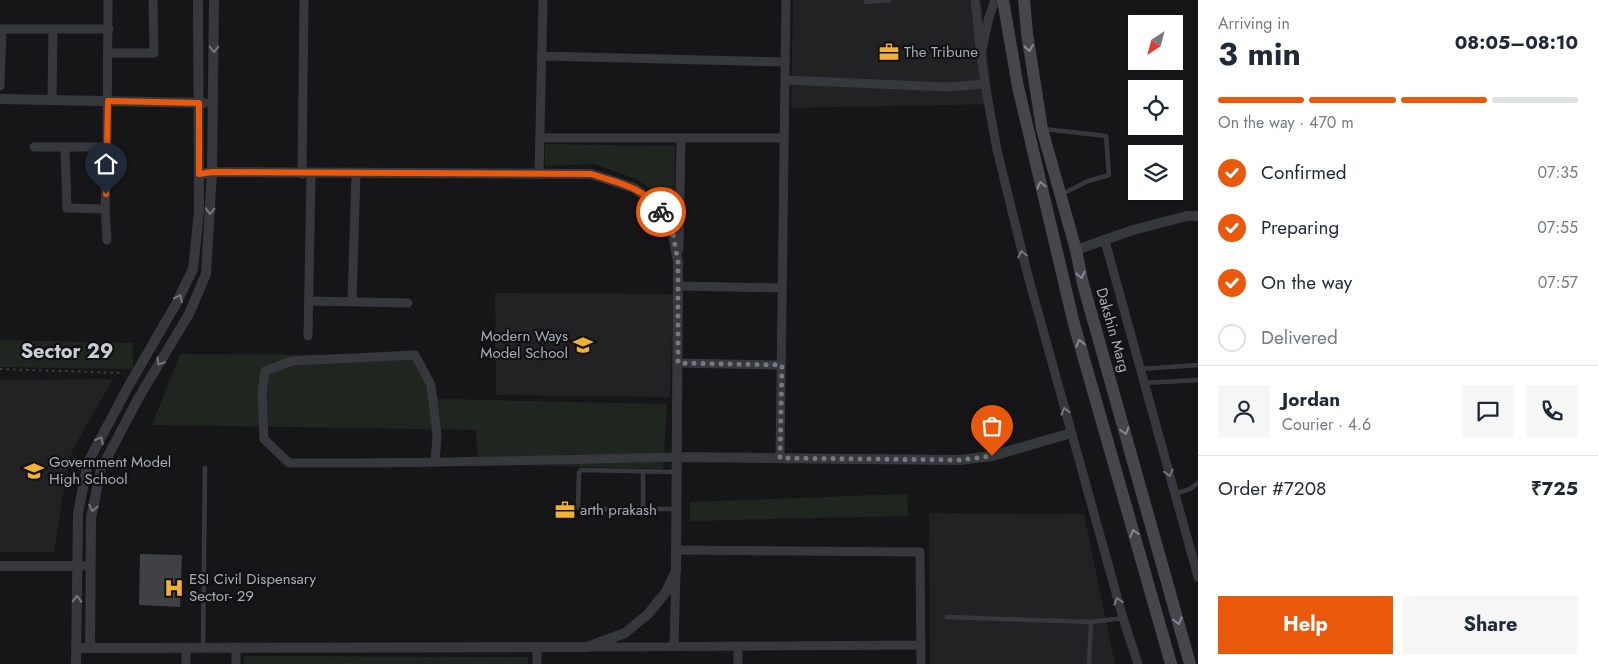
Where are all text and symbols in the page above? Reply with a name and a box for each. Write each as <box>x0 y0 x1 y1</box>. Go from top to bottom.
text: Arriving in <box>1218 12 1290 35</box>
north arrow <box>1128 15 1182 70</box>
map controls <box>1128 15 1183 200</box>
text: 08:05–08:10 <box>1455 29 1578 56</box>
text: 3 min <box>1218 31 1301 77</box>
office icon: The Tribune <box>878 41 900 63</box>
place label: The Tribune <box>904 41 978 63</box>
one-way arrow <box>209 45 219 53</box>
one-way arrow <box>1023 45 1034 53</box>
button: locate <box>1128 80 1183 135</box>
text: On the way · 470 m <box>1218 111 1354 134</box>
pin <box>85 143 127 194</box>
button: layers <box>1128 145 1183 200</box>
icon: home <box>92 150 120 178</box>
icon: check <box>1218 159 1246 187</box>
text: Confirmed <box>1261 159 1347 186</box>
text: 07:35 <box>1537 161 1578 184</box>
one-way arrow <box>1036 181 1047 190</box>
courier <box>636 187 686 237</box>
icon: bike <box>647 198 675 226</box>
one-way arrow <box>204 207 215 215</box>
icon: check <box>1218 214 1246 242</box>
text: Preparing <box>1261 214 1339 241</box>
text: 07:55 <box>1537 216 1578 239</box>
one-way arrow <box>1017 249 1028 258</box>
icon: check <box>1218 269 1246 297</box>
text: On the way <box>1261 269 1352 296</box>
one-way arrow <box>1075 270 1086 279</box>
text: 07:57 <box>1538 271 1578 294</box>
street label: Dakshin Marg <box>1090 285 1136 375</box>
one-way arrow <box>173 295 183 304</box>
text: Delivered <box>1261 324 1338 351</box>
place label: Modern Ways Model School <box>480 325 568 364</box>
school or university icon: Modern Ways Model School <box>572 334 594 356</box>
district label: Sector 29 <box>21 337 113 366</box>
one-way arrow <box>1075 339 1085 347</box>
one-way arrow <box>157 356 166 365</box>
button: person <box>1218 385 1270 437</box>
button: chat <box>1462 385 1514 437</box>
button: phone <box>1526 385 1578 437</box>
text: Jordan <box>1282 386 1340 413</box>
pin <box>971 405 1013 456</box>
one-way arrow <box>1060 406 1071 415</box>
icon: bag <box>978 412 1006 440</box>
text: Courier · 4.6 <box>1282 413 1371 436</box>
one-way arrow <box>1119 427 1129 435</box>
one-way arrow <box>94 437 104 446</box>
place label: Government Model High School <box>49 451 171 490</box>
school or university icon: Government Model High School <box>23 460 45 482</box>
one-way arrow <box>1163 469 1174 477</box>
text: Order #7208 <box>1218 475 1326 502</box>
text: ₹725 <box>1531 475 1578 502</box>
office icon: arth prakash <box>554 499 576 521</box>
place label: arth prakash <box>580 499 657 521</box>
one-way arrow <box>88 504 98 513</box>
one-way arrow <box>1129 529 1139 538</box>
place label: ESI Civil Dispensary Sector- 29 <box>189 568 316 607</box>
hospital icon: ESI Civil Dispensary Sector- 29 <box>163 577 185 599</box>
one-way arrow <box>72 595 82 602</box>
one-way arrow <box>1113 596 1124 605</box>
button: Help <box>1218 596 1393 654</box>
button: Share <box>1403 596 1578 654</box>
one-way arrow <box>1172 617 1182 625</box>

